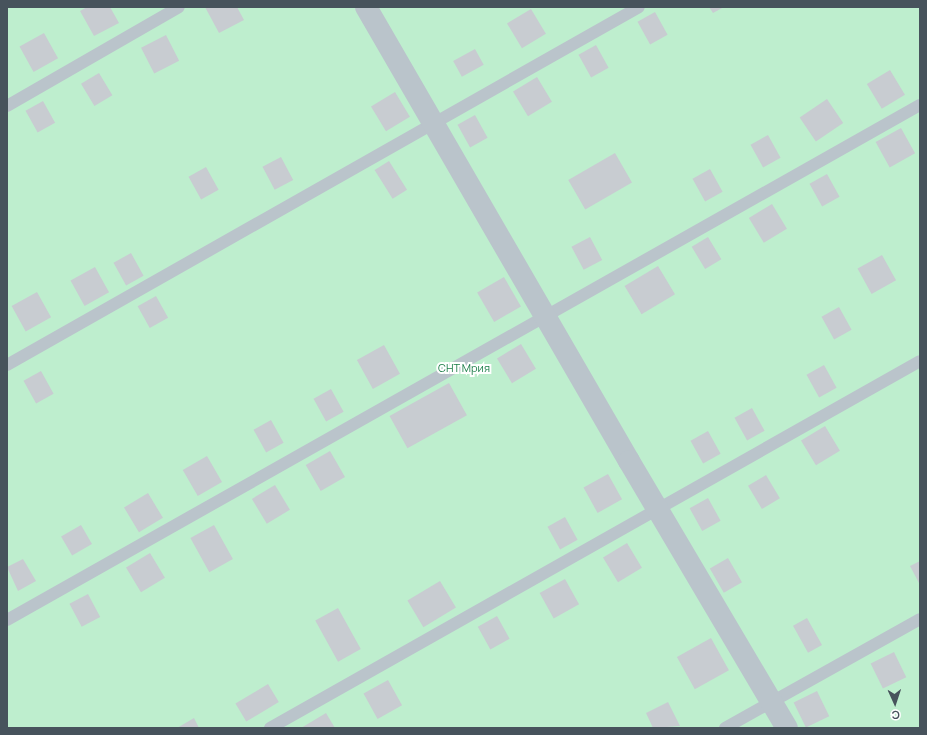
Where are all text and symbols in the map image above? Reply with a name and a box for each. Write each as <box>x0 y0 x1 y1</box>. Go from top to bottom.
park label: СНТ Мрия <box>438 361 490 375</box>
north arrow <box>875 683 915 723</box>
text: С <box>891 708 900 723</box>

